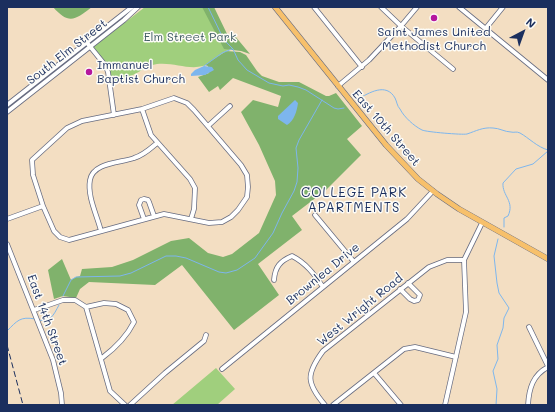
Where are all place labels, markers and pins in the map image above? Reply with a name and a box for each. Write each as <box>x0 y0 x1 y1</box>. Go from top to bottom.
marker: Saint James United Methodist Church <box>429 13 439 23</box>
place label: Saint James United Methodist Church <box>377 25 491 53</box>
place label: Immanuel Baptist Church <box>97 58 185 86</box>
marker: Immanuel Baptist Church <box>84 67 94 77</box>

